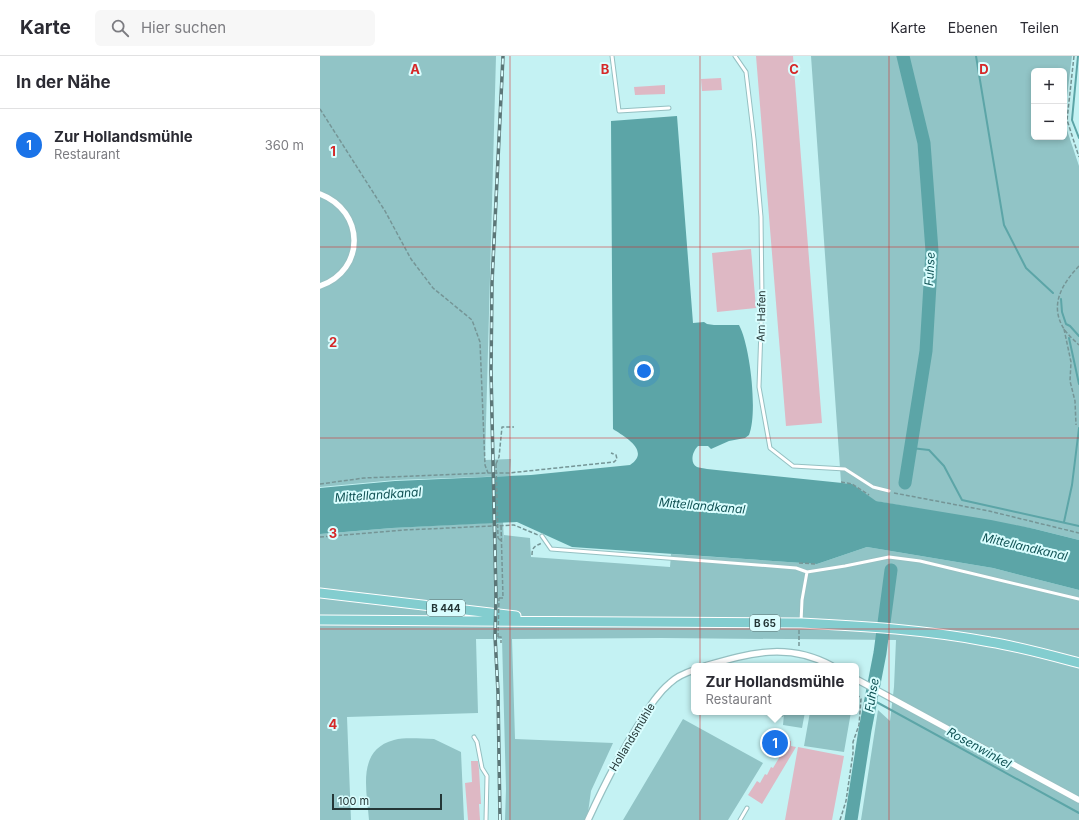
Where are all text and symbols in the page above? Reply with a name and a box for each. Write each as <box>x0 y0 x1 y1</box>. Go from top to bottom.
search box <box>95 10 375 46</box>
text: Karte <box>20 16 71 39</box>
icon: search <box>109 17 131 39</box>
text: Hier suchen <box>141 18 226 37</box>
text: Karte <box>890 19 926 36</box>
text: Ebenen <box>948 19 998 36</box>
text: Teilen <box>1020 19 1059 36</box>
text: A <box>410 61 420 77</box>
text: B <box>601 61 610 77</box>
text: C <box>789 61 799 77</box>
text: D <box>979 61 989 77</box>
map controls <box>1031 68 1067 140</box>
button: + <box>1031 68 1067 104</box>
text: In der Nähe <box>16 72 111 92</box>
button: − <box>1031 104 1067 140</box>
text: Zur Hollandsmühle <box>54 127 193 146</box>
text: 1 <box>26 137 32 153</box>
text: 360 m <box>265 137 304 153</box>
text: 1 <box>330 143 336 159</box>
text: Restaurant <box>54 146 120 162</box>
water label: Fuhse <box>921 251 938 286</box>
street label: Am Hafen <box>754 290 768 342</box>
text: 2 <box>329 334 337 350</box>
your location <box>634 361 654 381</box>
water label: Mittellandkanal <box>334 484 422 505</box>
water label: Mittellandkanal <box>658 494 746 517</box>
text: 3 <box>329 525 337 541</box>
water label: Mittellandkanal <box>981 529 1069 564</box>
road number: B 444 <box>427 600 465 616</box>
road number: B 65 <box>750 615 780 631</box>
popup <box>691 663 859 715</box>
text: Zur Hollandsmühle <box>706 672 844 691</box>
water label: Fuhse <box>861 677 882 713</box>
text: Restaurant <box>706 691 772 707</box>
street label: Hollandsmühle <box>606 700 658 774</box>
text: 4 <box>329 716 338 732</box>
water label: Rosenwinkel <box>945 724 1014 771</box>
pin: 1 <box>762 728 788 758</box>
scale bar <box>332 792 442 811</box>
text: 100 m <box>338 794 369 808</box>

